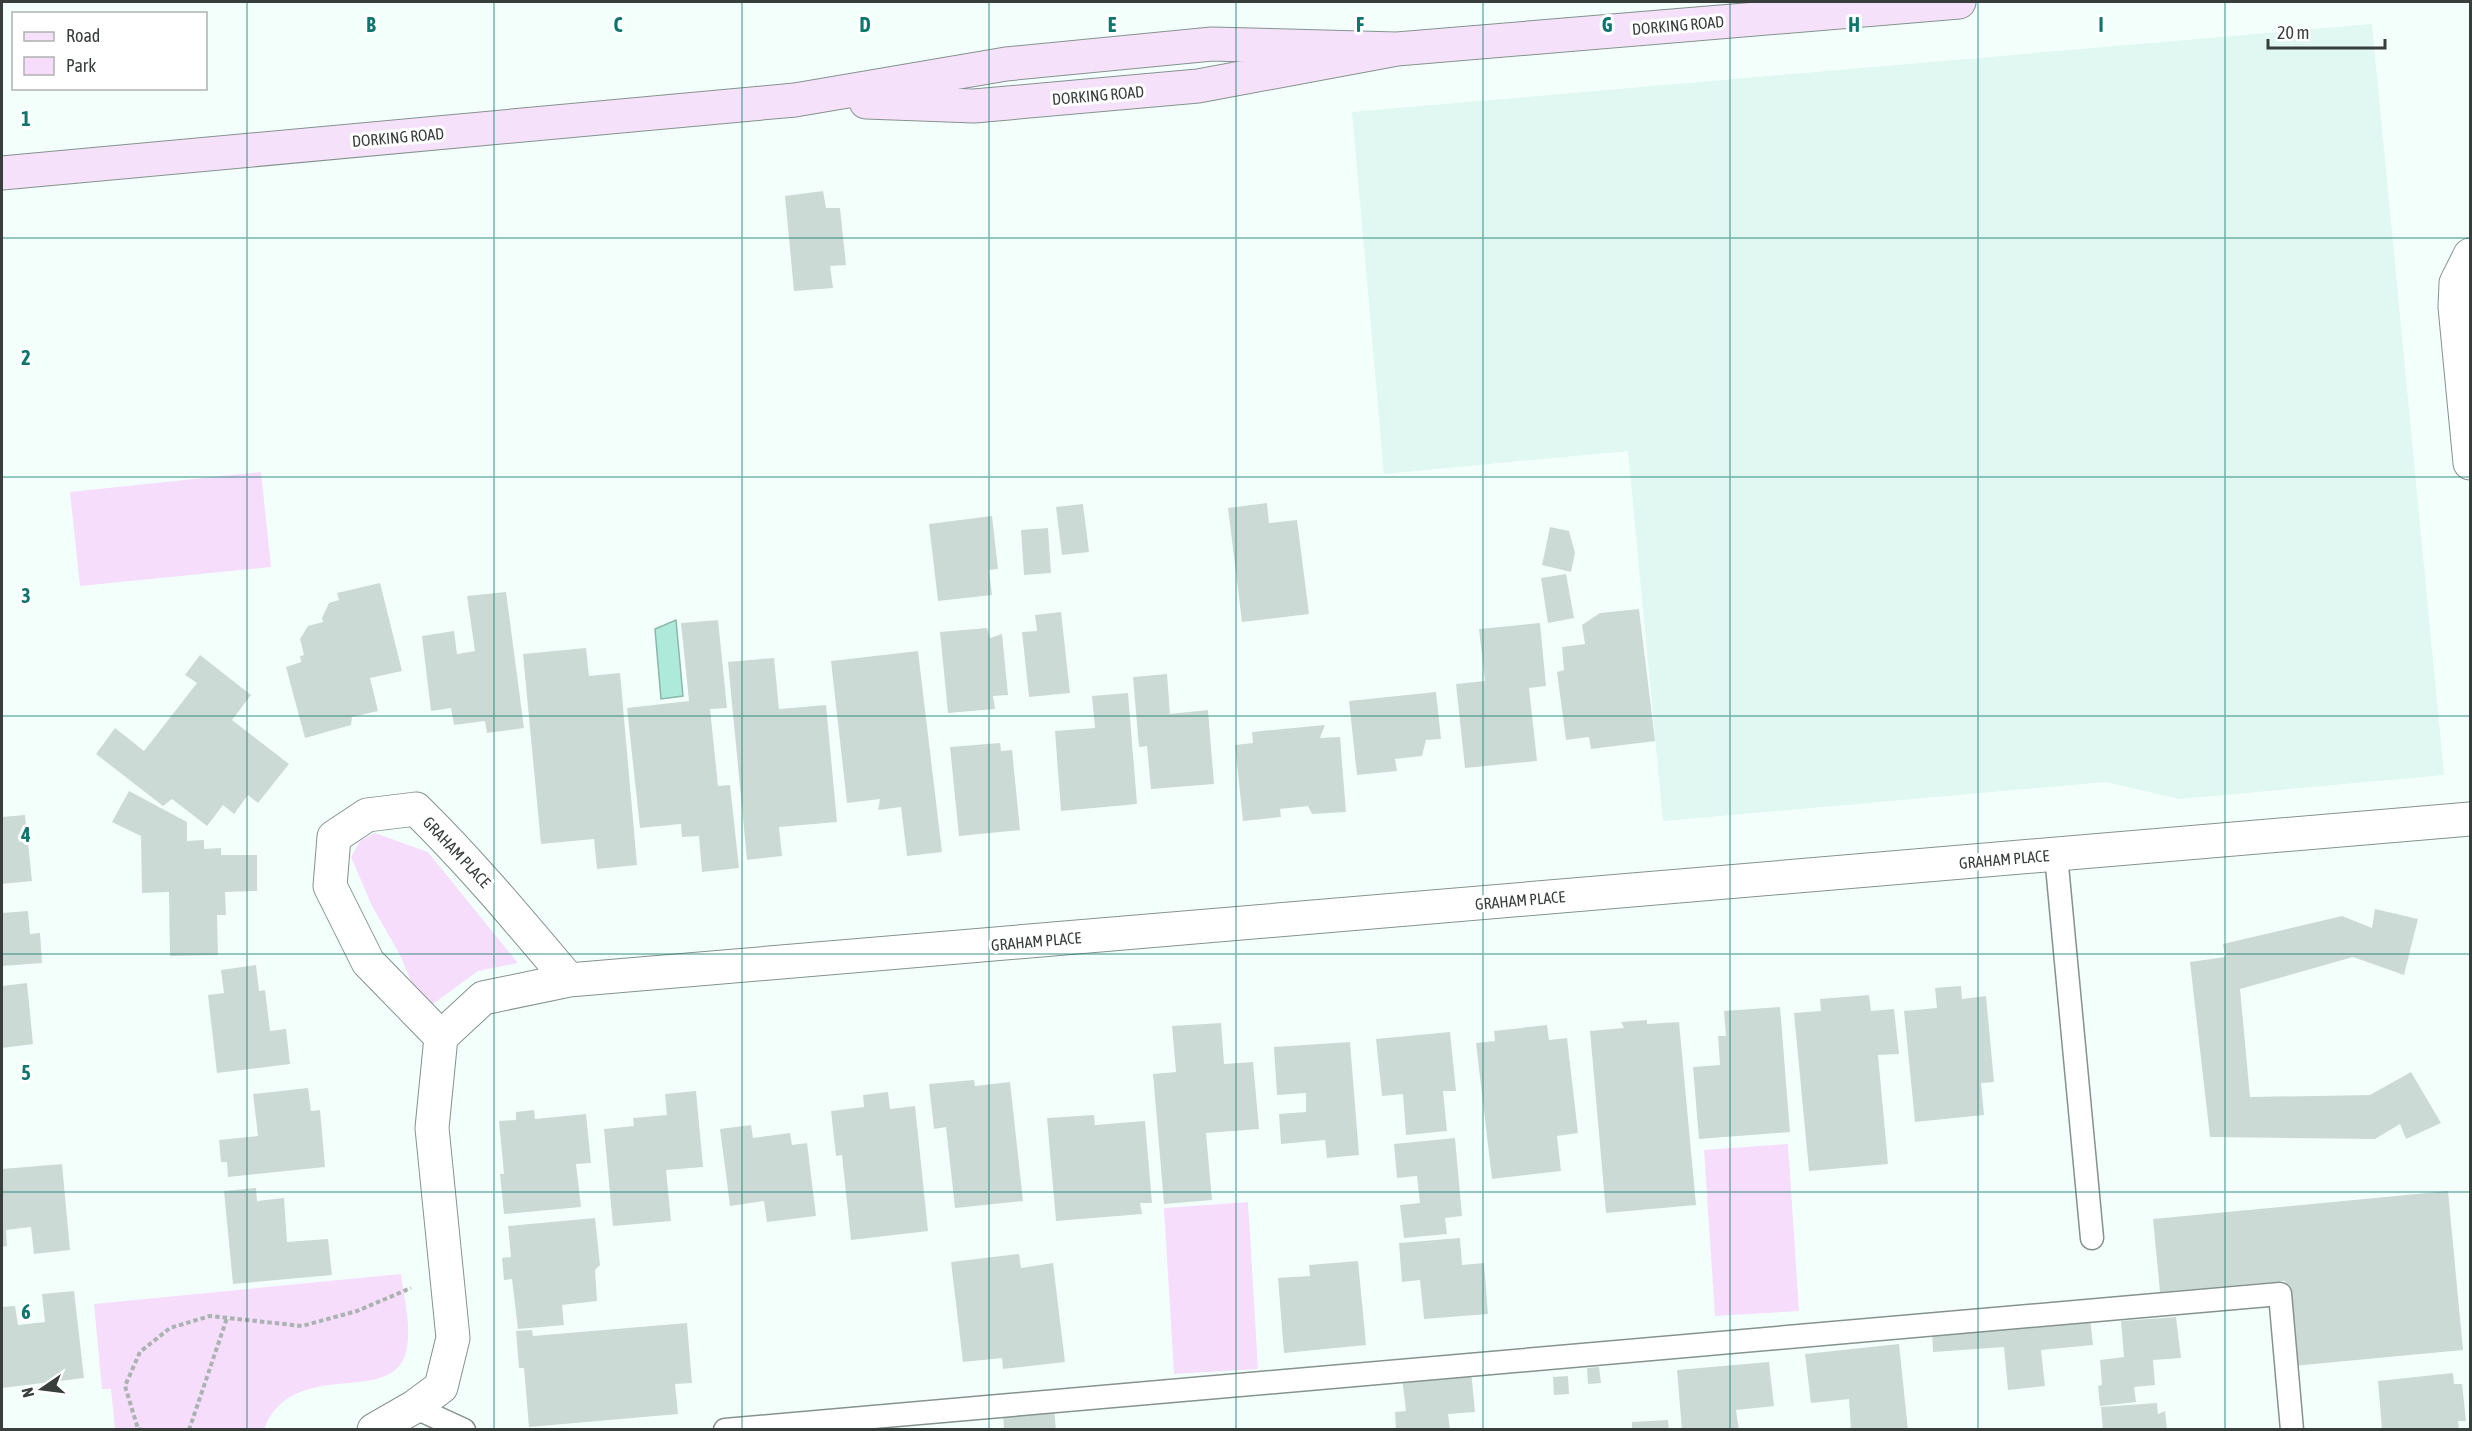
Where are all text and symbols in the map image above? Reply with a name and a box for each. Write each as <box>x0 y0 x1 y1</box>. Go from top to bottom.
legend <box>12 12 207 90</box>
street label: DORKING ROAD <box>1631 12 1725 38</box>
scale bar <box>2268 12 2385 50</box>
text: B <box>366 13 376 36</box>
text: C <box>614 13 623 36</box>
text: D <box>859 13 871 36</box>
text: E <box>1108 13 1117 36</box>
text: F <box>1356 13 1364 36</box>
text: G <box>1602 13 1613 36</box>
text: H <box>1848 13 1860 36</box>
text: I <box>2098 13 2104 36</box>
text: 20 m <box>2277 22 2309 43</box>
text: Road <box>66 25 100 46</box>
text: Park <box>66 55 96 76</box>
street label: DORKING ROAD <box>1051 82 1145 108</box>
text: 1 <box>21 107 31 130</box>
street label: DORKING ROAD <box>351 124 445 150</box>
text: 2 <box>21 346 31 369</box>
text: 3 <box>21 584 31 607</box>
street label: GRAHAM PLACE <box>420 813 494 891</box>
text: 4 <box>20 823 31 846</box>
street label: GRAHAM PLACE <box>1958 846 2050 872</box>
street label: GRAHAM PLACE <box>1474 887 1566 913</box>
street label: GRAHAM PLACE <box>990 928 1082 954</box>
text: 5 <box>21 1061 31 1084</box>
text: 6 <box>21 1300 31 1323</box>
north arrow <box>12 1359 72 1419</box>
text: N <box>18 1386 37 1399</box>

